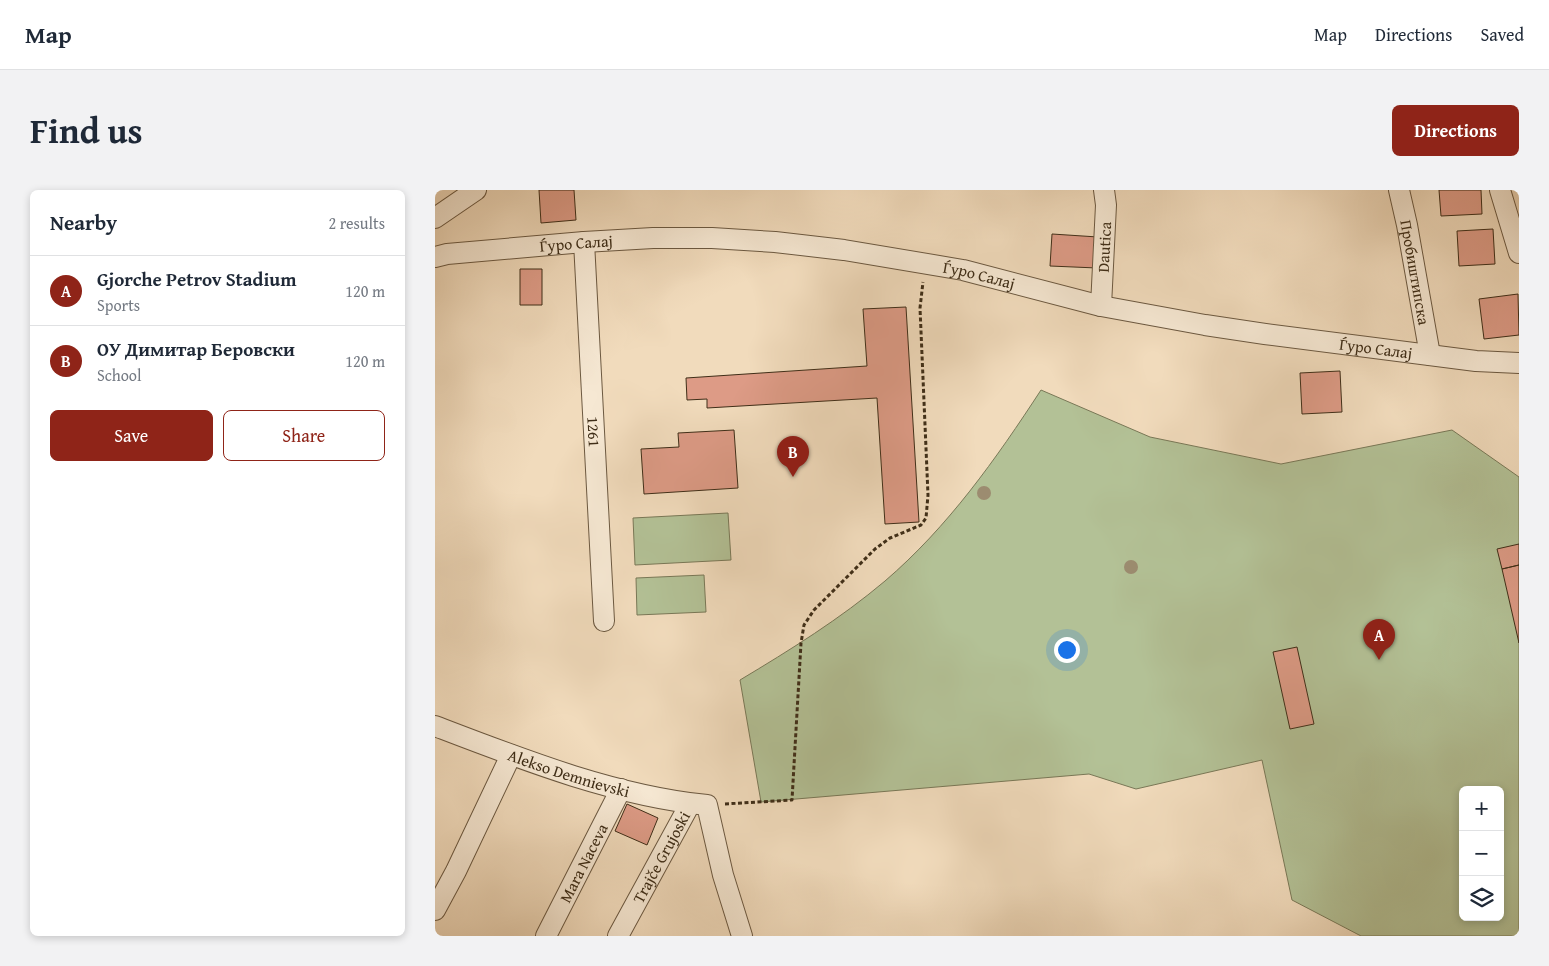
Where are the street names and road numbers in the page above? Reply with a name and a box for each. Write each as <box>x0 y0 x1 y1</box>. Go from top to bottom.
street label: Пробиштипска <box>1394 218 1437 327</box>
street label: Dautica <box>1091 221 1117 273</box>
street label: Ѓуро Салај <box>539 228 613 258</box>
street label: Ѓуро Салај <box>941 255 1018 295</box>
street label: Ѓуро Салај <box>1338 332 1414 365</box>
street label: 1261 <box>581 416 607 448</box>
street label: Alekso Demnievski <box>505 743 633 803</box>
street label: Trajče Grujoski <box>626 806 696 907</box>
street label: Mara Naceva <box>553 819 614 907</box>

